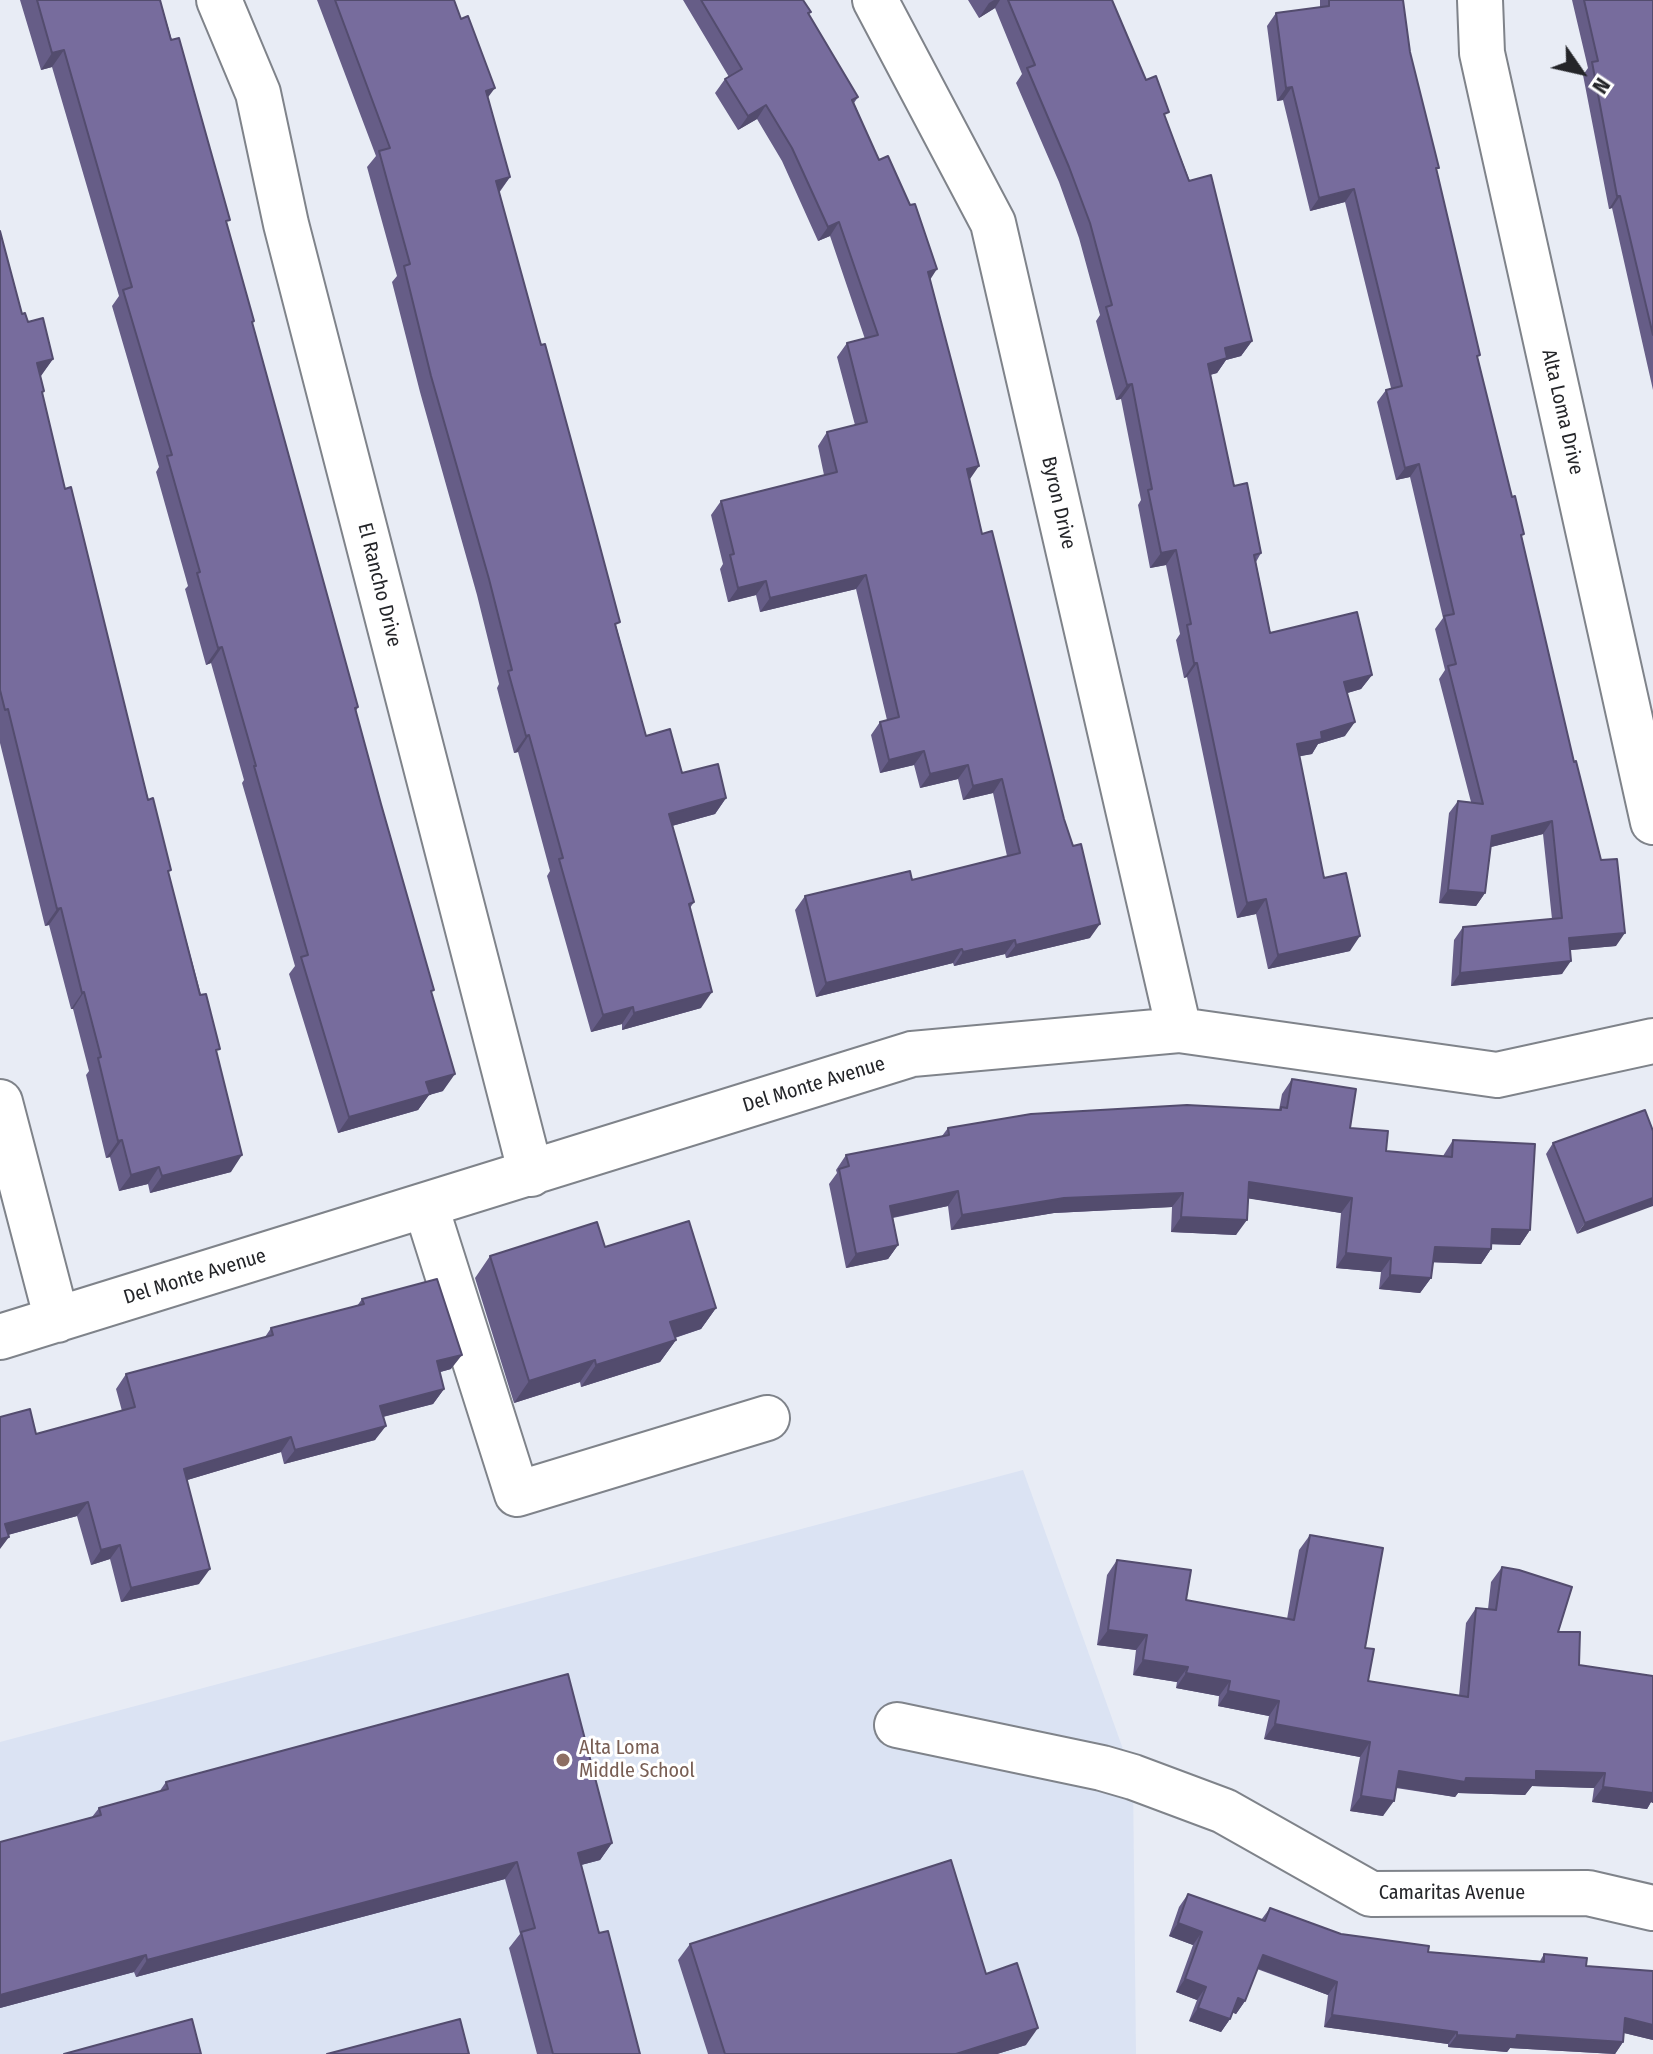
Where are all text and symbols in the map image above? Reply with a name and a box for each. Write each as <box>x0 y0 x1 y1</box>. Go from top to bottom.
north arrow <box>1541 32 1621 112</box>
text: N <box>1586 73 1616 99</box>
street label: Alta Loma Drive <box>1536 347 1588 477</box>
street label: Byron Drive <box>1036 454 1080 552</box>
street label: El Rancho Drive <box>352 521 406 649</box>
street label: Del Monte Avenue <box>740 1052 888 1118</box>
street label: Del Monte Avenue <box>121 1244 269 1310</box>
place label: Alta Loma Middle School <box>579 1736 695 1783</box>
marker: Alta Loma Middle School <box>554 1751 572 1769</box>
street label: Camaritas Avenue <box>1379 1881 1525 1905</box>

